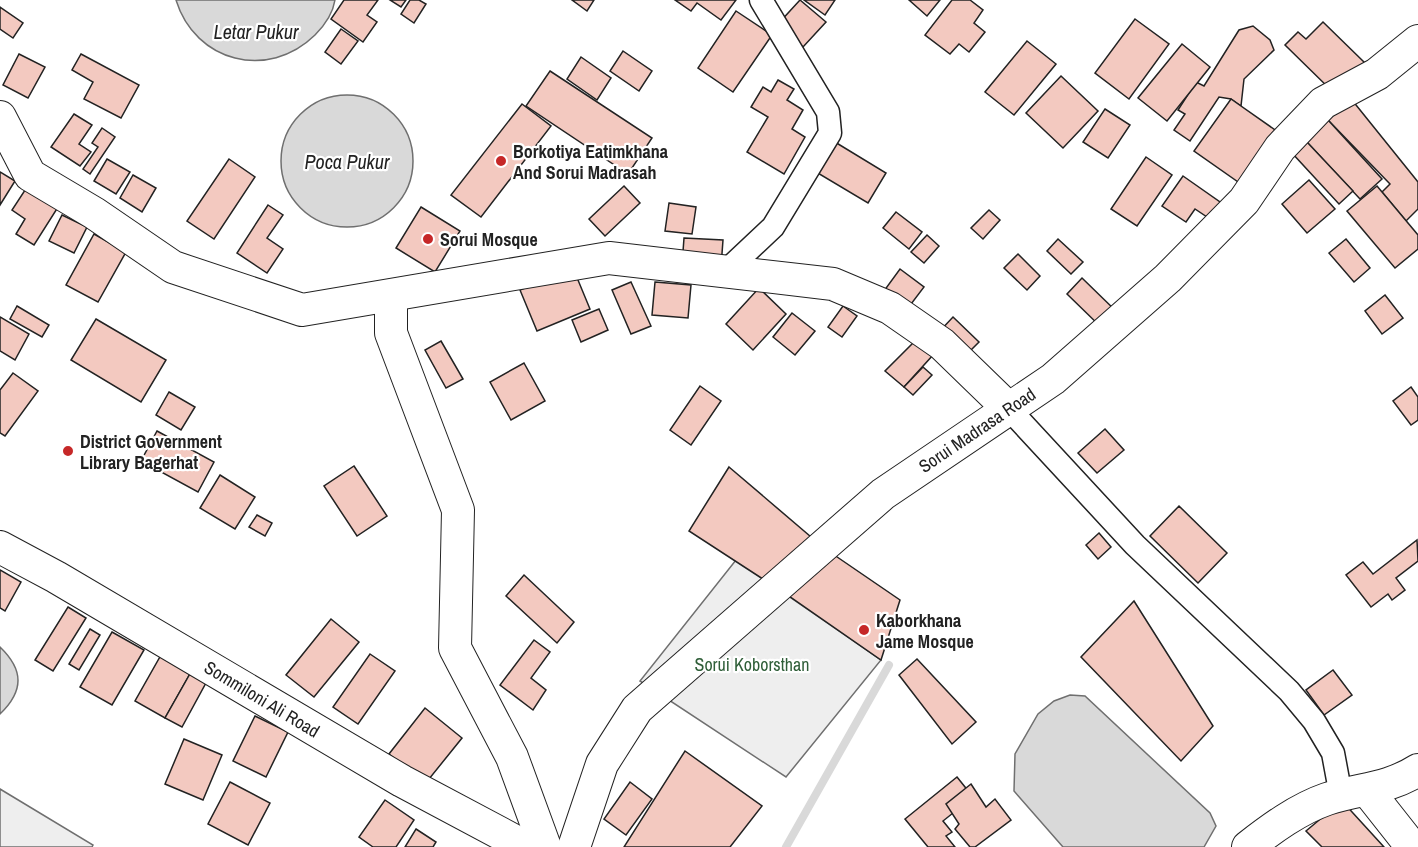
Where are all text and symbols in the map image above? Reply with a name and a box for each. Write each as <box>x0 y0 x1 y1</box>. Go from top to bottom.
water label: Letar Pukur <box>214 18 299 45</box>
place label: Borkotiya Eatimkhana And Sorui Madrasah <box>513 139 669 185</box>
water label: Poca Pukur <box>305 148 390 175</box>
marker: Borkotiya Eatimkhana And Sorui Madrasah <box>494 154 508 168</box>
place label: Sorui Mosque <box>440 227 538 252</box>
marker: Sorui Mosque <box>421 232 435 246</box>
street label: Sorui Madrasa Road <box>914 382 1040 478</box>
place label: District Government Library Bagerhat <box>80 429 222 475</box>
marker: District Government Library Bagerhat <box>61 444 75 458</box>
place label: Kaborkhana Jame Mosque <box>876 608 974 654</box>
marker: Kaborkhana Jame Mosque <box>857 623 871 637</box>
park label: Sorui Koborsthan <box>695 652 809 677</box>
street label: Sommiloni Ali Road <box>200 655 324 743</box>

